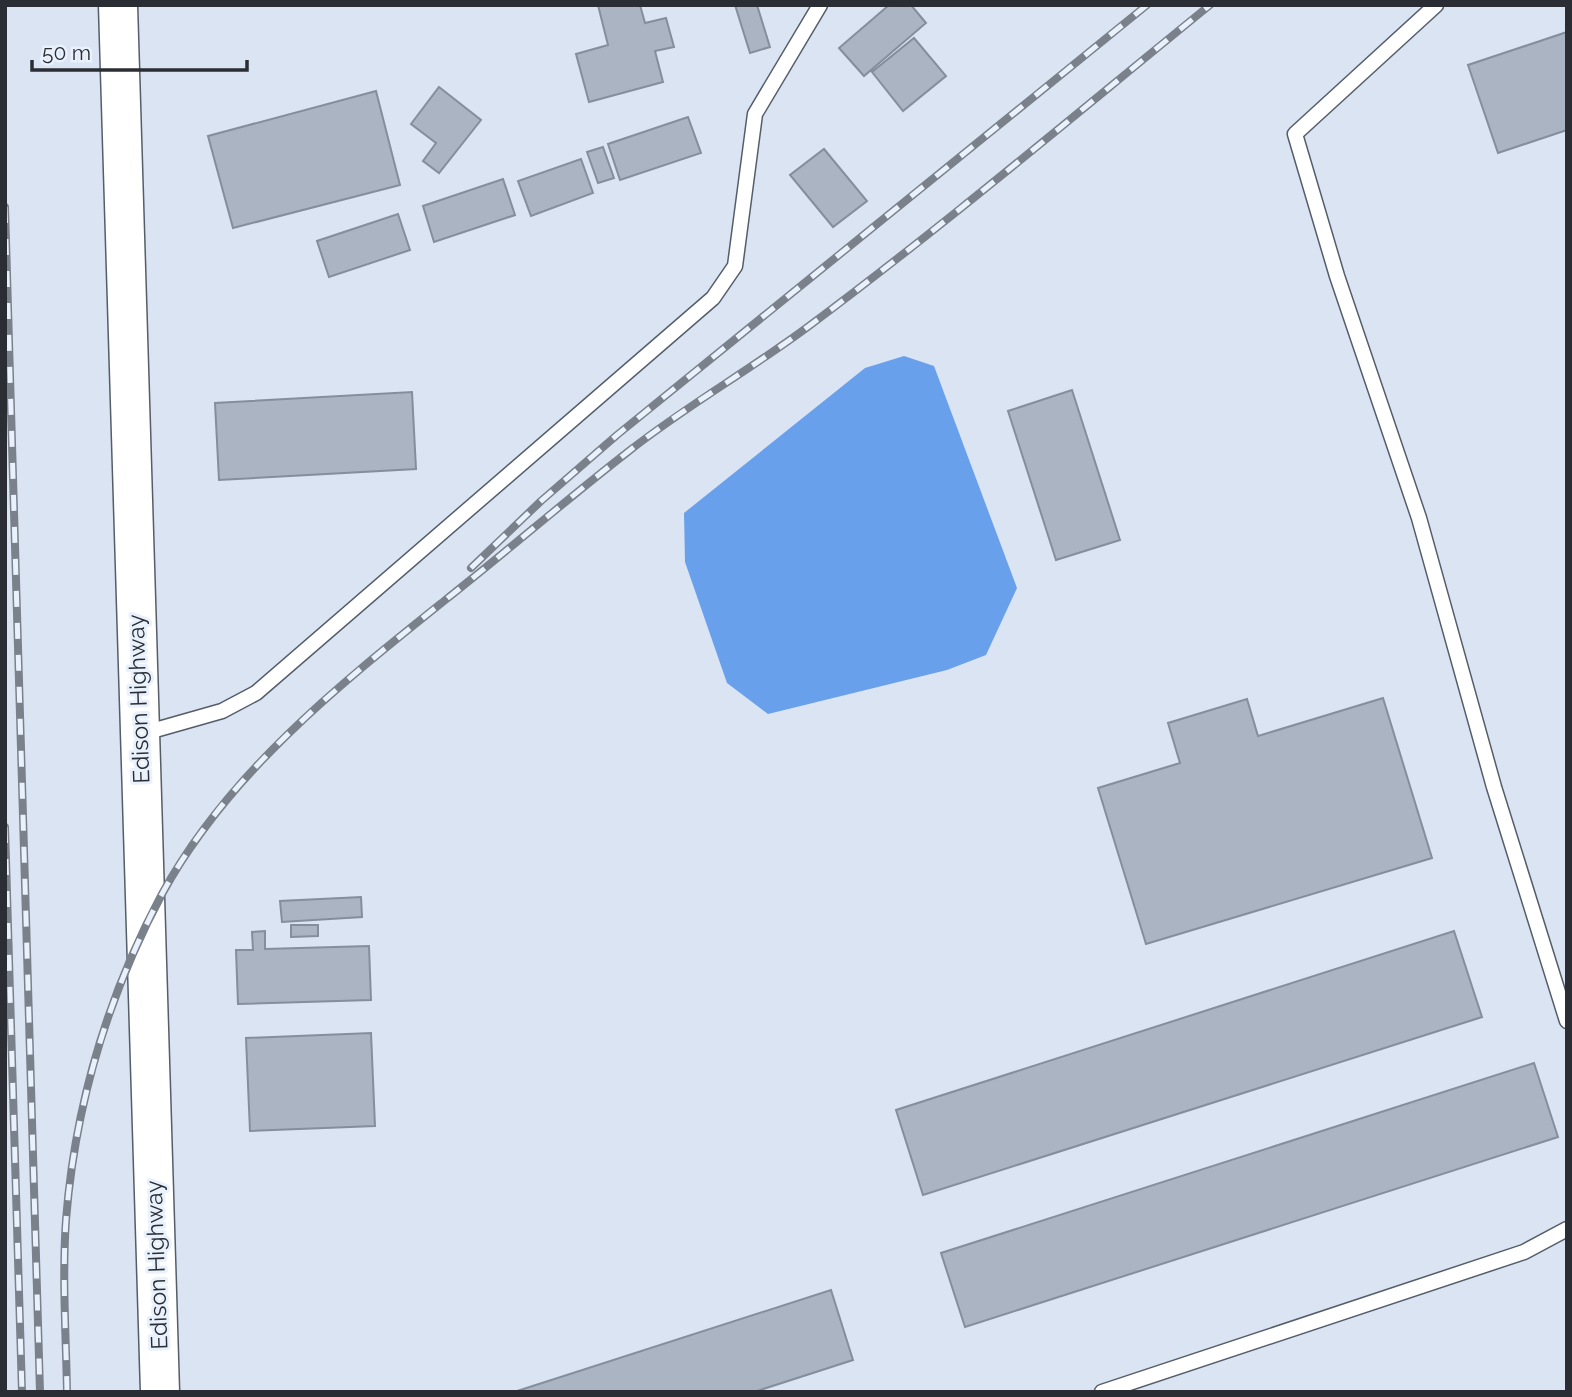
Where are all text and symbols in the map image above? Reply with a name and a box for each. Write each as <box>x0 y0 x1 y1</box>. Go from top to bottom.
scale bar <box>32 28 247 72</box>
text: 50 m <box>42 40 91 65</box>
street label: Edison Highway <box>122 614 154 784</box>
street label: Edison Highway <box>140 1180 172 1350</box>

